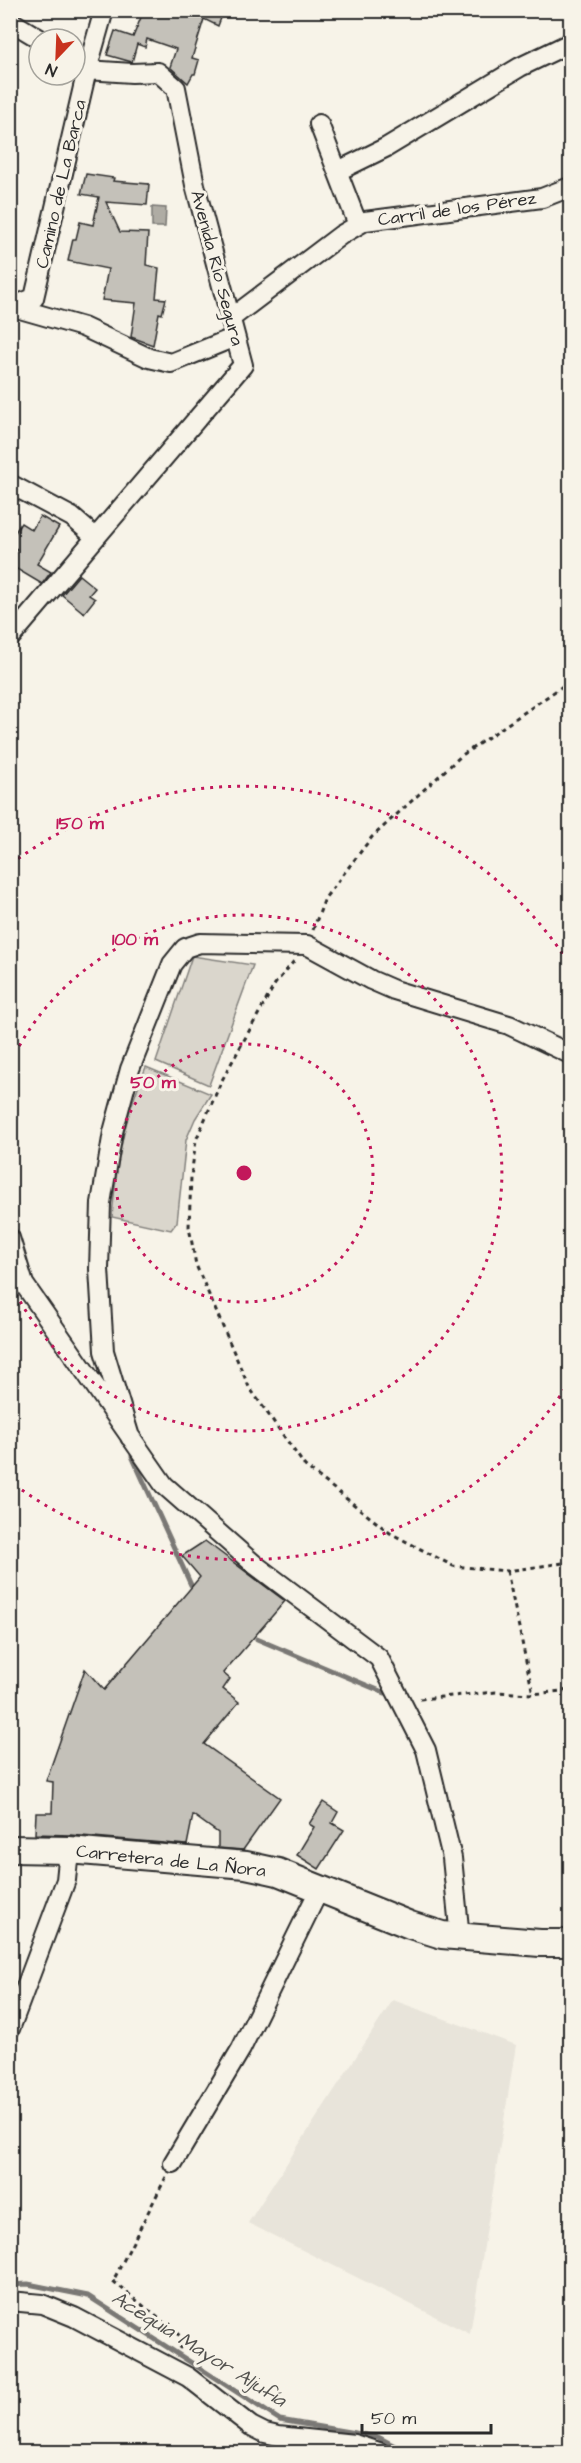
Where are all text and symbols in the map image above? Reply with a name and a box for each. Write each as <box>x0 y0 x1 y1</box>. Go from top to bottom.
north arrow <box>27 27 87 87</box>
text: N <box>43 58 60 82</box>
street label: Camino de La Barca <box>29 97 93 271</box>
street label: Carril de los Pérez <box>376 185 538 232</box>
street label: Avenida Río Segura <box>183 188 250 349</box>
text: 150 m <box>56 811 105 836</box>
text: 100 m <box>112 927 159 952</box>
text: 50 m <box>130 1070 177 1095</box>
centre of rings <box>234 1163 254 1183</box>
street label: Carretera de La Ñora <box>75 1839 267 1883</box>
water label: Acequia Mayor Aljufía <box>106 2284 292 2415</box>
scale bar <box>362 2397 491 2435</box>
text: 50 m <box>371 2406 416 2431</box>

